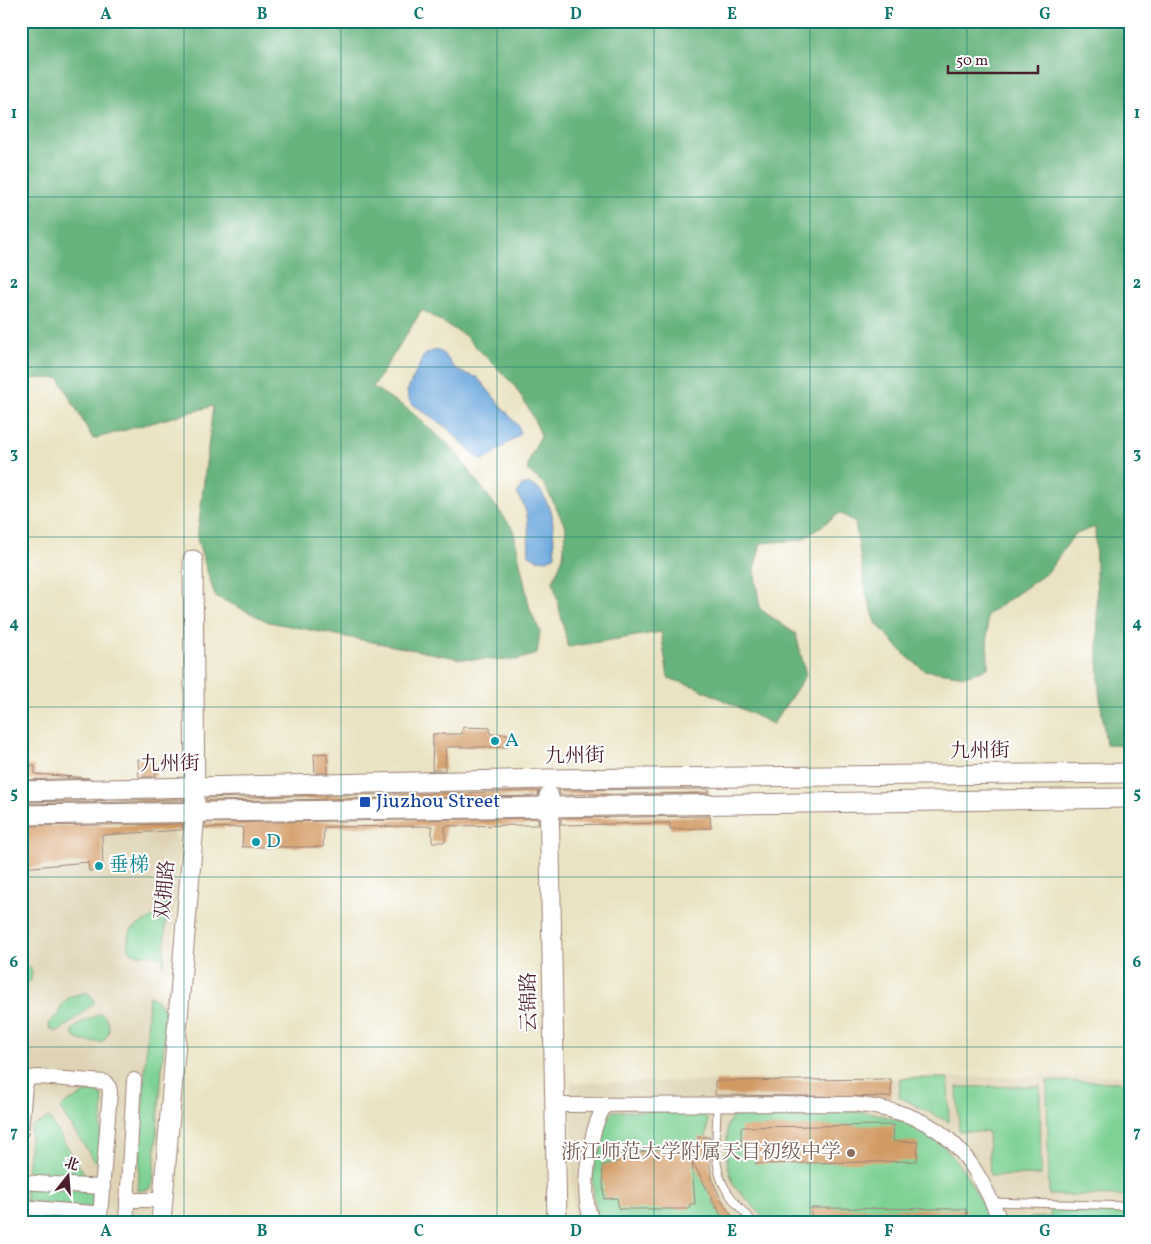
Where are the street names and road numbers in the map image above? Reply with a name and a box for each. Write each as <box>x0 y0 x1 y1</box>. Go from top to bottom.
street label: 九州街 <box>950 737 1010 767</box>
street label: 九州街 <box>545 742 605 772</box>
street label: 九州街 <box>140 750 200 780</box>
street label: 双拥路 <box>149 859 183 921</box>
street label: 云锦路 <box>515 972 545 1032</box>

